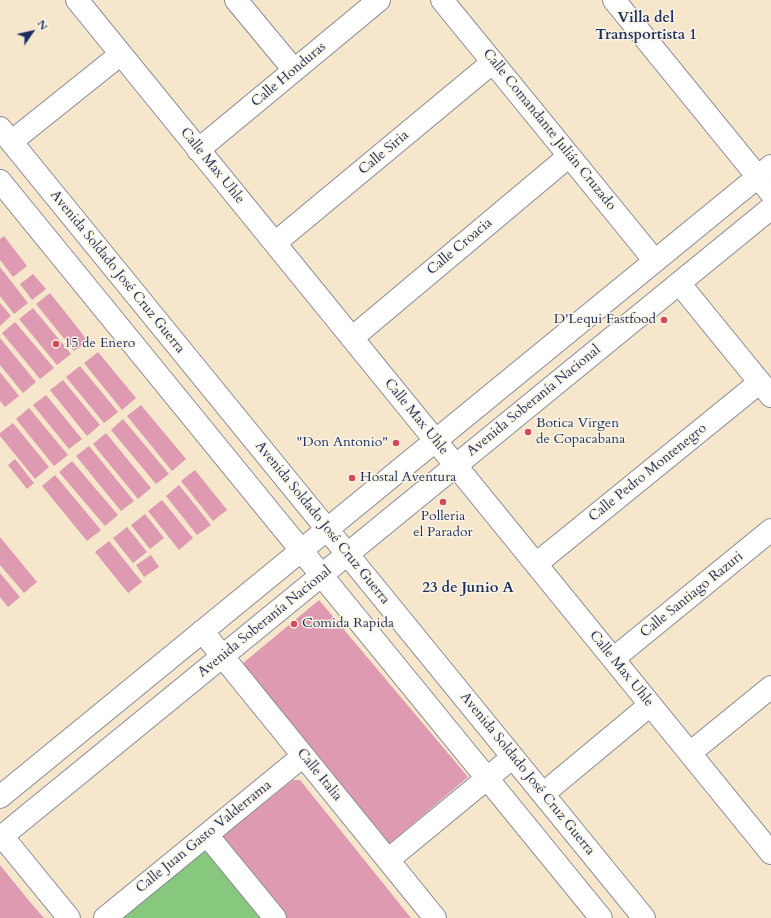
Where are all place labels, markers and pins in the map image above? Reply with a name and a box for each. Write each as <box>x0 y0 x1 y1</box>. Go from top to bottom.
place label: D'Lequi Fastfood <box>554 312 656 328</box>
marker: D'Lequi Fastfood <box>659 315 669 325</box>
place label: 15 de Enero <box>64 336 135 352</box>
marker: 15 de Enero <box>51 339 61 349</box>
place label: Botica Virgen de Copacabana <box>536 416 625 448</box>
marker: Botica Virgen de Copacabana <box>523 427 533 437</box>
place label: "Don Antonio" <box>297 435 388 451</box>
marker: "Don Antonio" <box>391 438 401 448</box>
place label: Hostal Aventura <box>360 470 456 486</box>
marker: Hostal Aventura <box>347 473 357 483</box>
marker: Polleria el Parador <box>438 497 448 507</box>
place label: Polleria el Parador <box>413 509 473 542</box>
place label: Comida Rapida <box>302 616 394 632</box>
marker: Comida Rapida <box>289 619 299 629</box>

